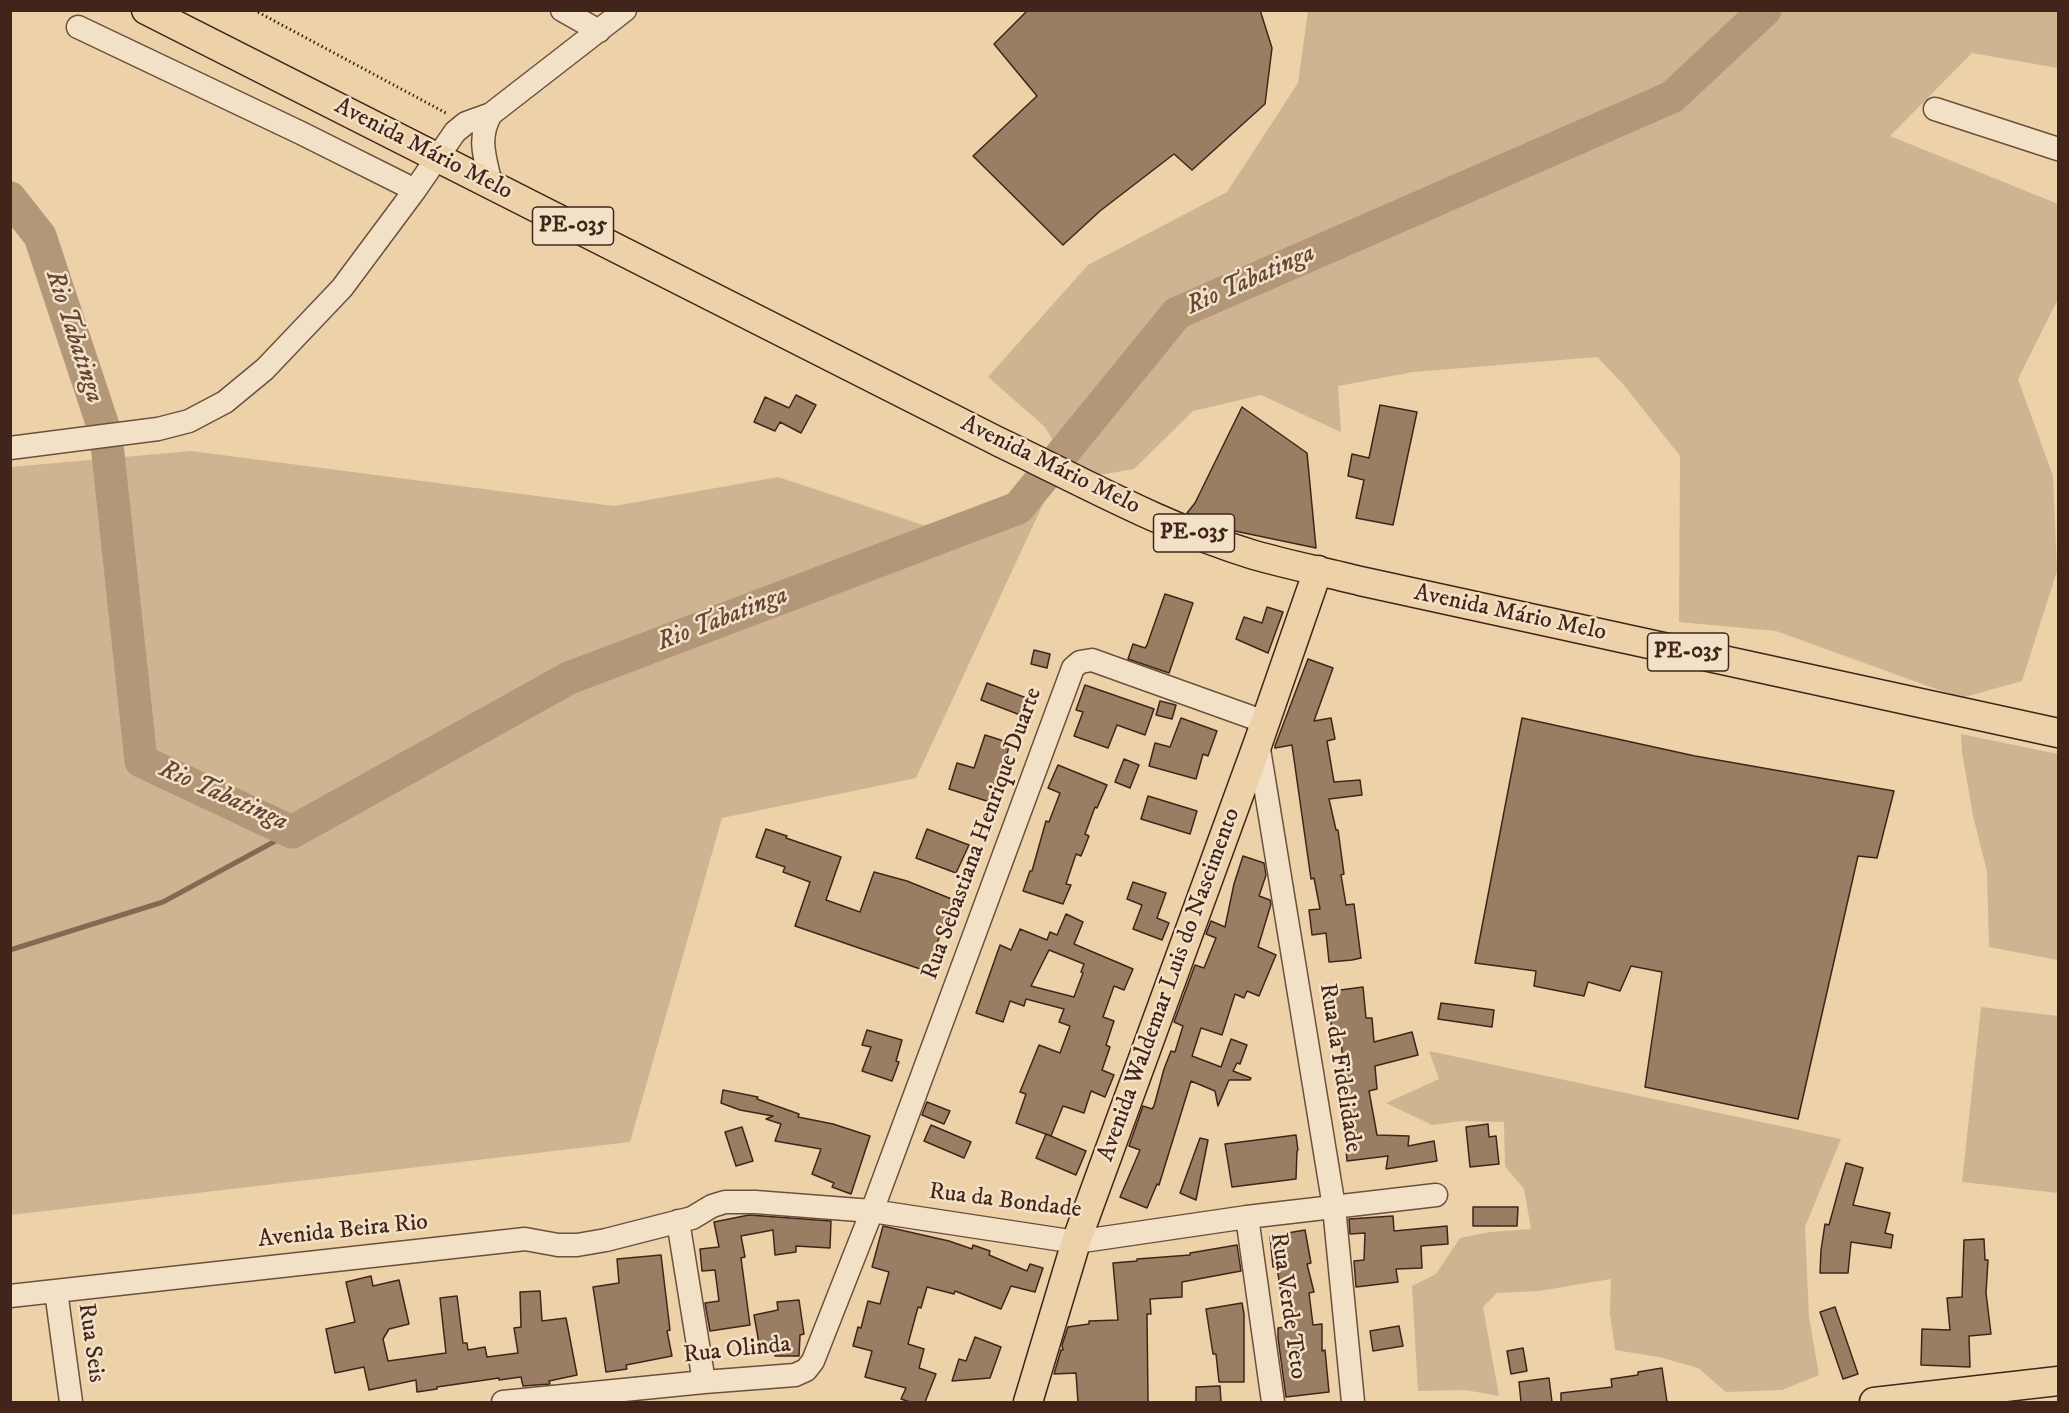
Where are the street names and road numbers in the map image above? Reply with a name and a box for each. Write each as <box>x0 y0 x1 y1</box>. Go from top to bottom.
street label: Avenida Mário Melo <box>329 93 517 207</box>
road number: PE-035 <box>532 207 614 245</box>
street label: Avenida Mário Melo <box>956 410 1144 522</box>
road number: PE-035 <box>1154 514 1234 552</box>
street label: Avenida Mário Melo <box>1411 580 1609 648</box>
road number: PE-035 <box>1648 633 1728 671</box>
street label: Rua Sebastiana Henrique Duarte <box>917 684 1049 984</box>
street label: Avenida Waldemar Luis do Nascimento <box>1093 804 1247 1166</box>
street label: Rua da Fidelidade <box>1311 982 1367 1154</box>
street label: Rua da Bondade <box>927 1178 1083 1226</box>
street label: Avenida Beira Rio <box>257 1209 429 1255</box>
street label: Rua Verde Teto <box>1262 1231 1312 1381</box>
street label: Rua Seis <box>70 1302 110 1384</box>
street label: Rua Olinda <box>682 1331 792 1371</box>

